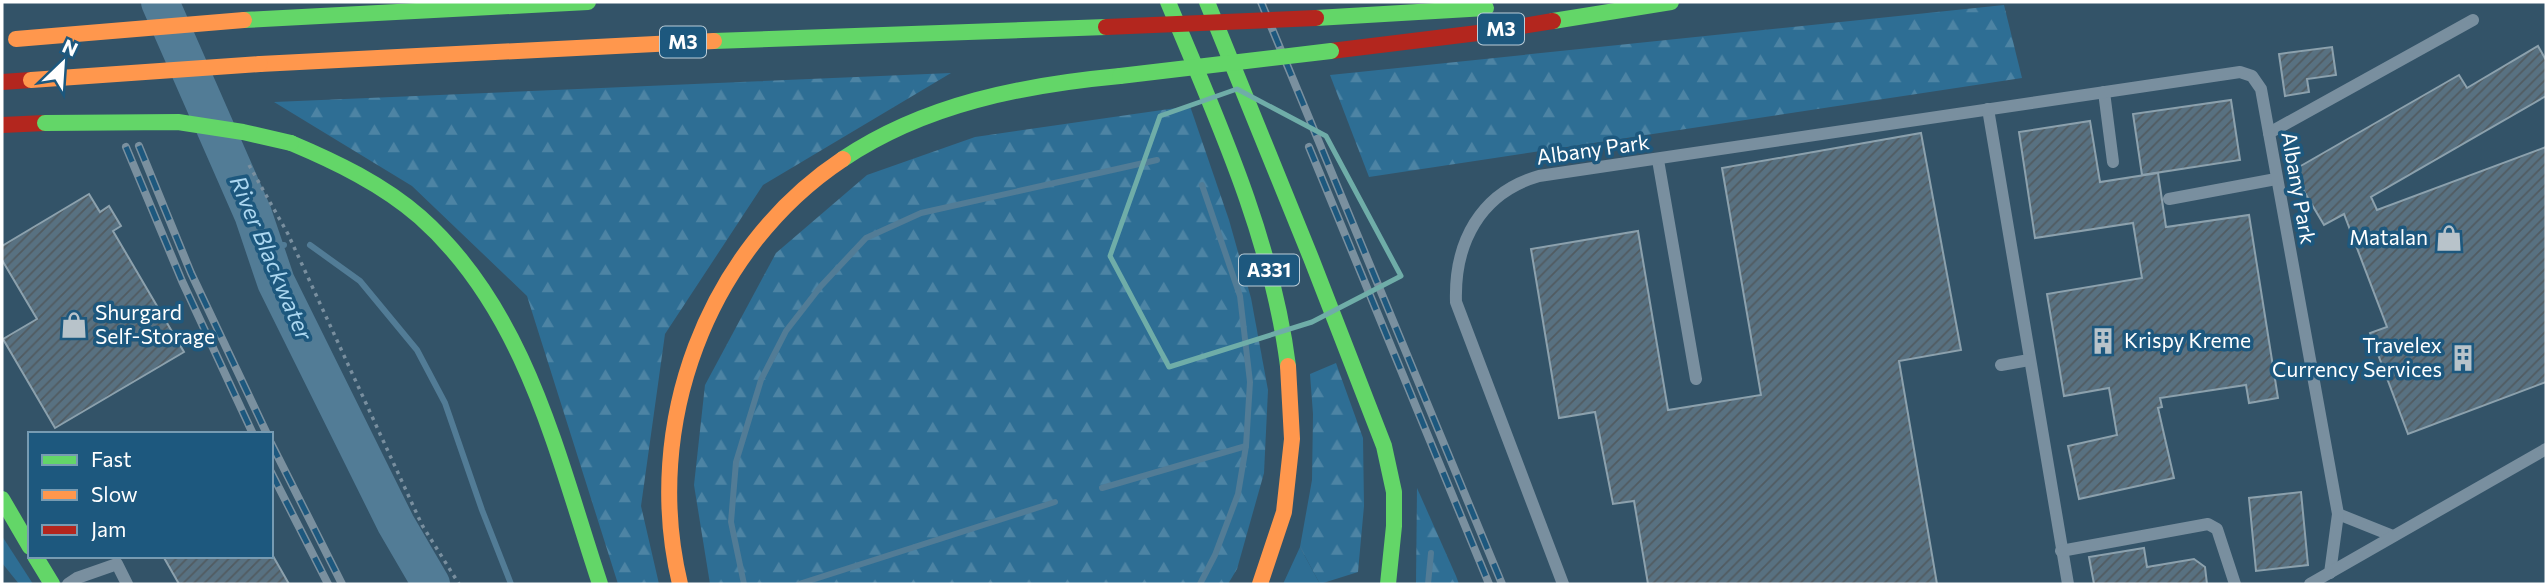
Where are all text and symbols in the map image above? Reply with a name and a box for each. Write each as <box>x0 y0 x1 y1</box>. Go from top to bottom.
road number: M3 <box>1478 14 1524 44</box>
road number: M3 <box>660 26 706 58</box>
north arrow <box>28 28 98 98</box>
text: N <box>59 34 82 61</box>
street label: Albany Park <box>1535 128 1651 169</box>
street label: Albany Park <box>2277 130 2322 246</box>
water label: River Blackwater <box>225 171 320 345</box>
shop icon: Matalan <box>2434 223 2464 253</box>
place label: Matalan <box>2349 224 2428 249</box>
road number: A331 <box>1239 254 1299 286</box>
place label: Shurgard Self-Storage <box>95 299 215 348</box>
shop icon: Shurgard Self-Storage <box>59 310 89 340</box>
building icon: Krispy Kreme <box>2088 326 2118 356</box>
place label: Krispy Kreme <box>2124 327 2251 352</box>
place label: Travelex Currency Services <box>2272 332 2442 381</box>
building icon: Travelex Currency Services <box>2448 343 2478 373</box>
legend <box>28 432 273 558</box>
text: Fast <box>91 446 132 471</box>
text: Slow <box>91 481 138 506</box>
text: Jam <box>91 516 126 541</box>

